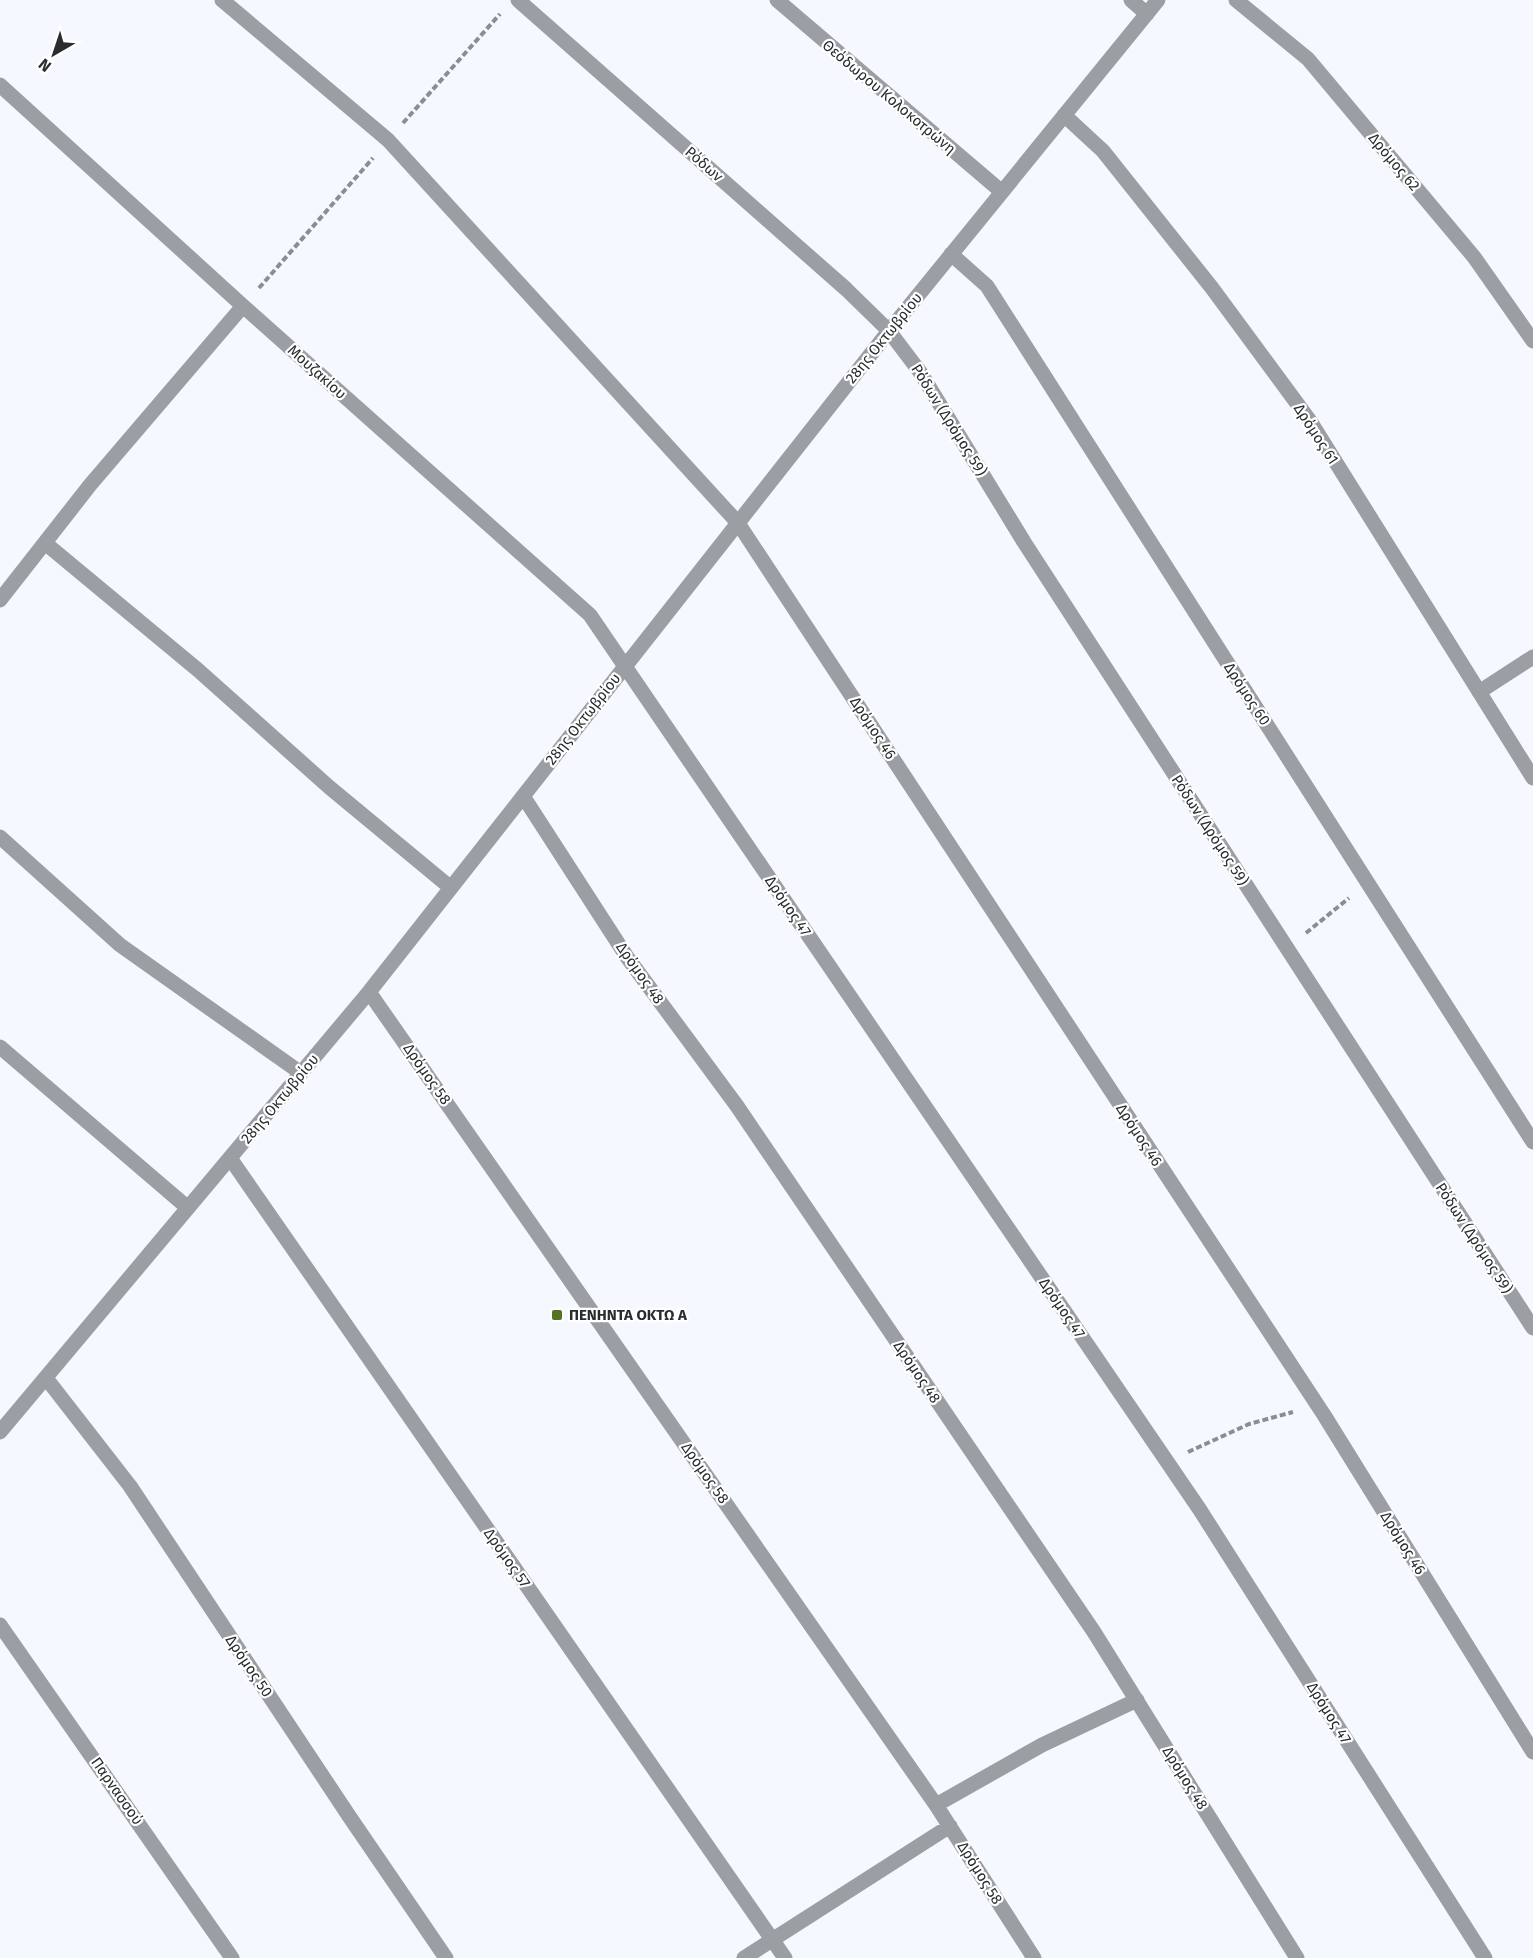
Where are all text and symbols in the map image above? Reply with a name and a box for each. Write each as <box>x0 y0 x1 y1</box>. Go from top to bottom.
north arrow <box>24 24 84 84</box>
street label: Θεόδωρου Κολοκοτρώνη <box>819 36 959 158</box>
text: N <box>35 55 55 76</box>
street label: Δρόμος 62 <box>1365 129 1423 195</box>
street label: Ρόδων <box>681 143 727 186</box>
street label: 28ης Οκτωβρίου <box>842 289 926 387</box>
street label: Μουζακίου <box>284 341 350 403</box>
street label: Ρόδων (Δρόμος 59) <box>907 361 991 479</box>
street label: Δρόμος 61 <box>1290 400 1342 468</box>
street label: Δρόμος 60 <box>1220 659 1274 729</box>
street label: 28ης Οκτωβρίου <box>542 670 624 768</box>
street label: Δρόμος 46 <box>846 693 900 763</box>
street label: Ρόδων (Δρόμος 59) <box>1168 771 1253 889</box>
street label: Δρόμος 47 <box>761 872 815 940</box>
street label: Δρόμος 48 <box>612 939 668 1007</box>
street label: Δρόμος 58 <box>399 1040 455 1108</box>
street label: 28ης Οκτωβρίου <box>237 1051 323 1147</box>
street label: Δρόμος 46 <box>1112 1100 1166 1170</box>
street label: Ρόδων (Δρόμος 59) <box>1432 1179 1517 1297</box>
street label: Δρόμος 47 <box>1035 1274 1089 1342</box>
place label: ΠΕΝΗΝΤΑ ΟΚΤΩ Α <box>569 1306 688 1324</box>
marker: ΠΕΝΗΝΤΑ ΟΚΤΩ Α <box>550 1308 564 1322</box>
street label: Δρόμος 48 <box>890 1337 944 1407</box>
street label: Δρόμος 58 <box>677 1439 733 1507</box>
street label: Δρόμος 46 <box>1377 1508 1429 1578</box>
street label: Δρόμος 57 <box>480 1525 534 1592</box>
street label: Δρόμος 50 <box>222 1632 276 1700</box>
street label: Δρόμος 47 <box>1303 1679 1355 1747</box>
street label: Δρόμος 48 <box>1159 1743 1211 1813</box>
street label: Παρνασσού <box>87 1754 147 1828</box>
street label: Δρόμος 58 <box>954 1838 1006 1908</box>

